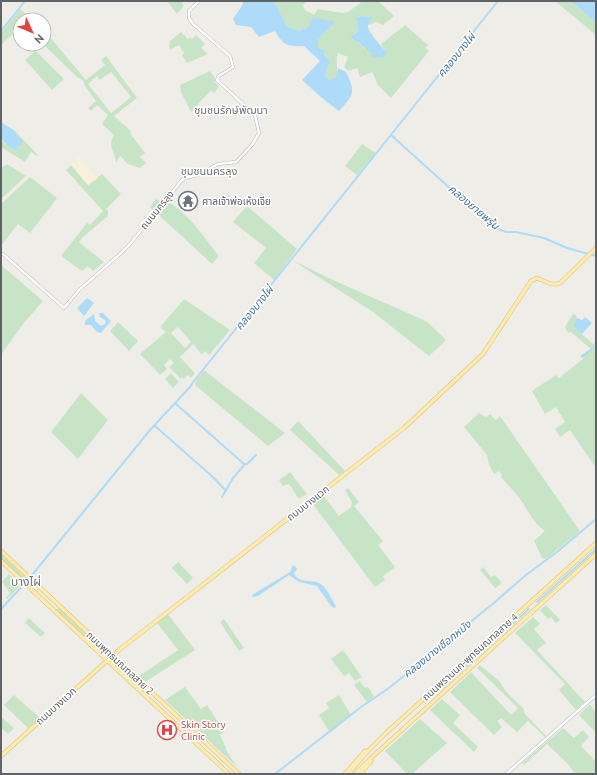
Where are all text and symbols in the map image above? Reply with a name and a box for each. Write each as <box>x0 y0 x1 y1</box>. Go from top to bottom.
north arrow <box>12 12 52 52</box>
water label: คลองบางไผ่ <box>435 29 479 79</box>
text: N <box>32 32 46 46</box>
district label: ชุมชนรักษ์พัฒนา <box>194 104 268 117</box>
district label: ชุมชนนครลุง <box>181 165 237 178</box>
water label: คลองยายพรุ้น <box>446 182 503 233</box>
street label: ถนนนครลุง <box>138 188 177 232</box>
temple icon: ศาลเจ้าพ่อเห้งเจีย <box>177 190 199 212</box>
place label: ศาลเจ้าพ่อเห้งเจีย <box>202 195 271 207</box>
water label: คลองบางไผ่ <box>233 282 277 332</box>
street label: ถนนบางแวก <box>285 483 331 523</box>
district label: บางไผ่ <box>11 575 41 588</box>
street label: ถนนพรานนก-พุทธมณฑลสาย 4 <box>420 611 521 704</box>
water label: คลองบางเชือกหนัง <box>401 617 474 680</box>
street label: ถนนพุทธมณฑลสาย 2 <box>84 629 156 698</box>
street label: ถนนบางแวก <box>34 685 78 727</box>
hospital icon: Skin Story Clinic <box>156 719 178 741</box>
place label: Skin Story Clinic <box>181 719 226 742</box>

